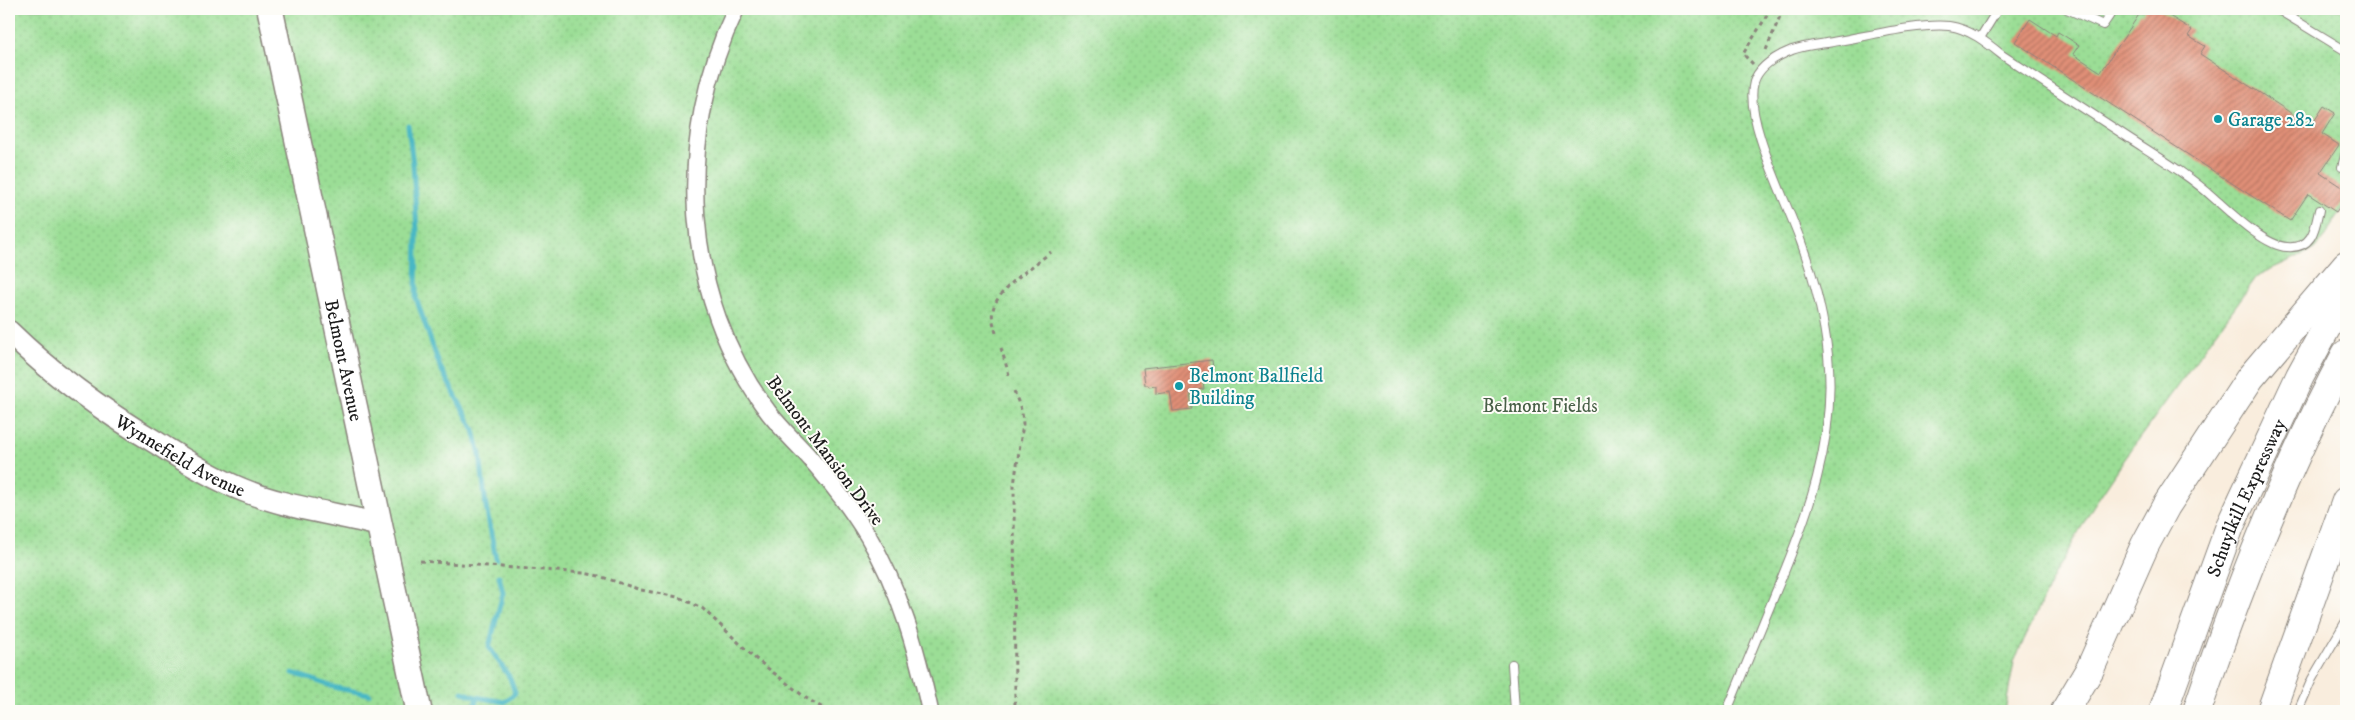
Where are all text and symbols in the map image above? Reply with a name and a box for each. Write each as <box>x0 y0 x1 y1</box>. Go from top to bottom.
place label: Garage 282 <box>2228 109 2315 132</box>
marker: Garage 282 <box>2212 113 2224 125</box>
street label: Belmont Avenue <box>319 297 367 424</box>
place label: Belmont Ballfield Building <box>1189 365 1324 410</box>
street label: Belmont Mansion Drive <box>761 372 889 530</box>
marker: Belmont Ballfield Building <box>1173 380 1185 392</box>
park label: Belmont Fields <box>1483 395 1597 418</box>
street label: Wynnefield Avenue <box>109 409 248 503</box>
street label: Schuylkill Expressway <box>2203 414 2292 580</box>

